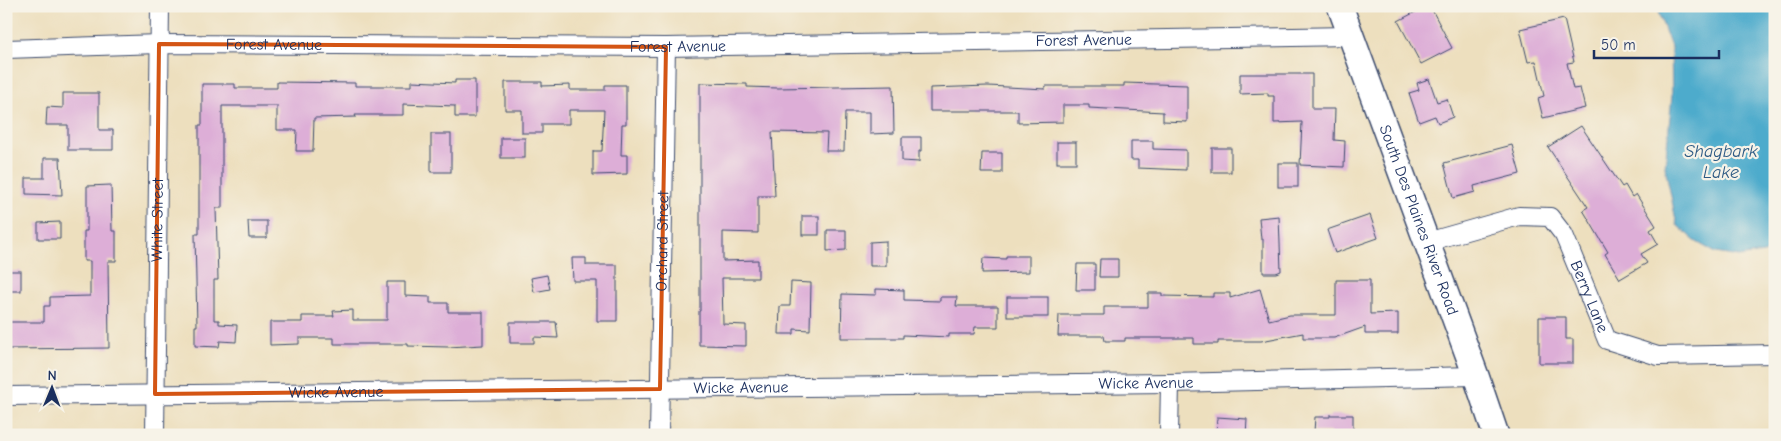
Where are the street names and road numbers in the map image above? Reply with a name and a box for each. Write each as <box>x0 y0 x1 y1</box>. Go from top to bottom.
street label: Forest Avenue <box>1036 31 1132 50</box>
street label: Forest Avenue <box>226 35 322 54</box>
street label: Forest Avenue <box>630 37 726 56</box>
street label: South Des Plaines River Road <box>1375 122 1462 318</box>
street label: White Street <box>148 178 167 262</box>
street label: Orchard Street <box>653 190 672 291</box>
street label: Berry Lane <box>1566 258 1612 335</box>
street label: Wicke Avenue <box>1098 373 1194 393</box>
street label: Wicke Avenue <box>693 378 788 397</box>
street label: Wicke Avenue <box>288 383 383 402</box>

